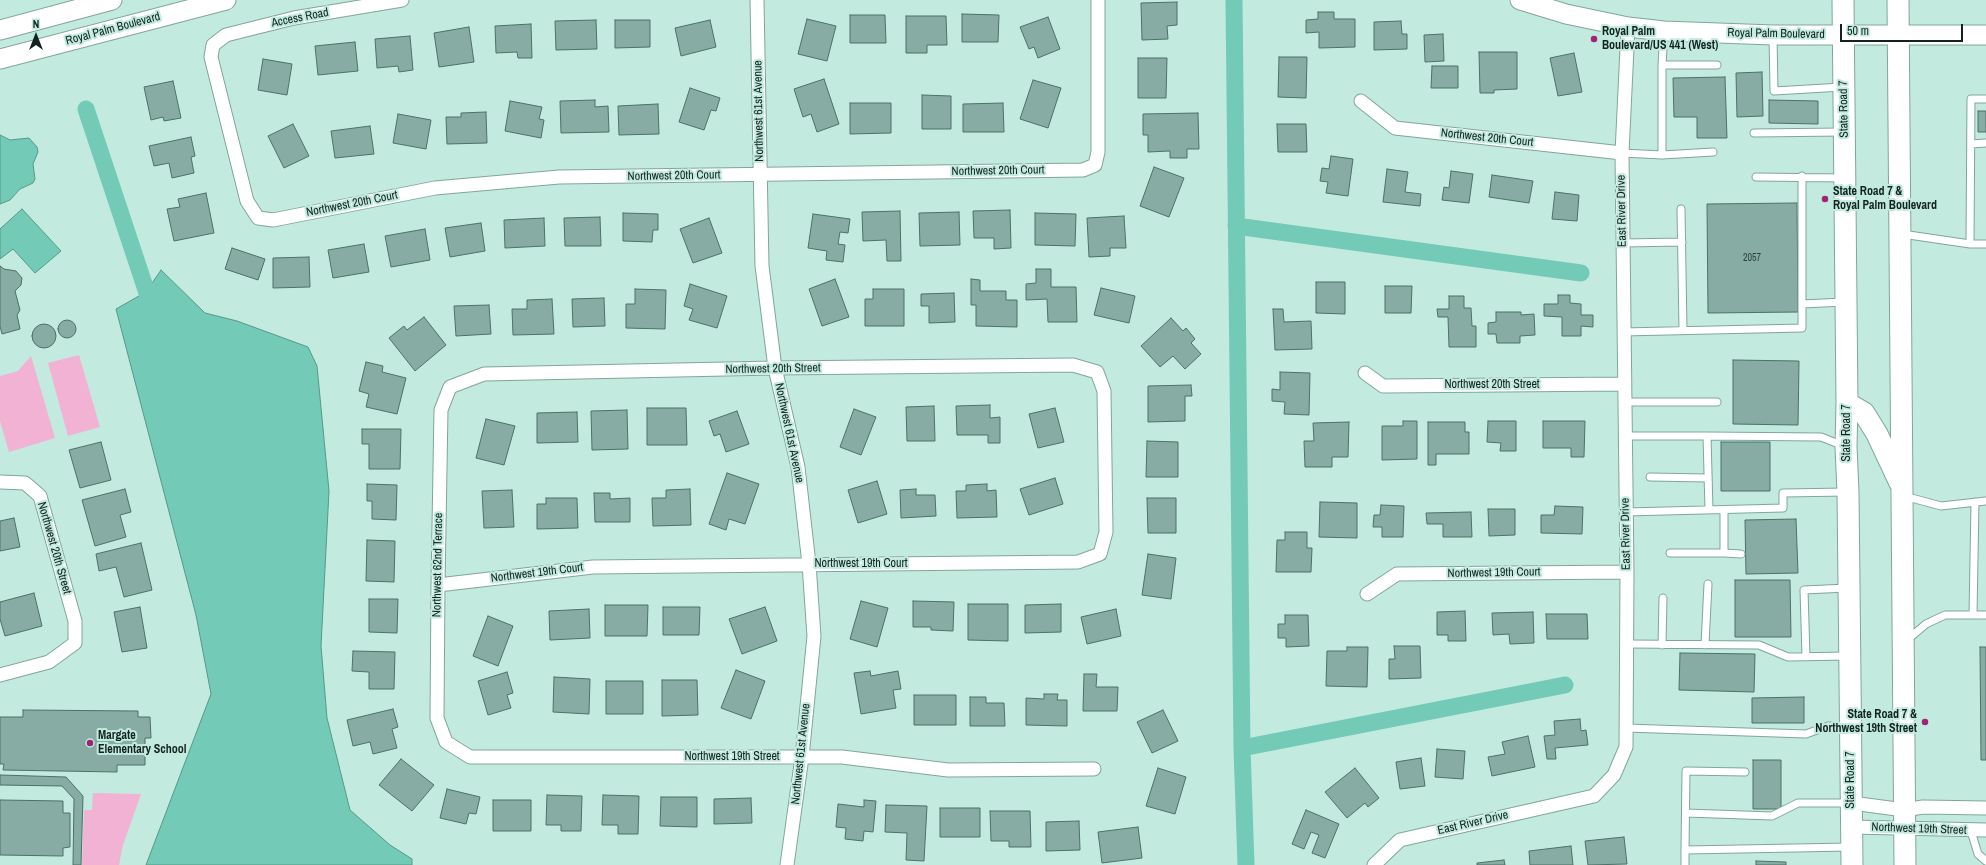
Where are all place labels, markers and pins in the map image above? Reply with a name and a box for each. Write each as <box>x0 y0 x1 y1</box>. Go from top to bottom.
place label: Royal Palm Boulevard/US 441 (West) <box>1602 25 1718 53</box>
marker: Royal Palm Boulevard/US 441 (West) <box>1589 34 1599 44</box>
place label: State Road 7 & Royal Palm Boulevard <box>1833 185 1937 213</box>
marker: State Road 7 & Royal Palm Boulevard <box>1820 194 1830 204</box>
place label: State Road 7 & Northwest 19th Street <box>1815 708 1917 736</box>
marker: State Road 7 & Northwest 19th Street <box>1920 717 1930 727</box>
place label: Margate Elementary School <box>98 729 187 757</box>
marker: Margate Elementary School <box>85 738 95 748</box>

